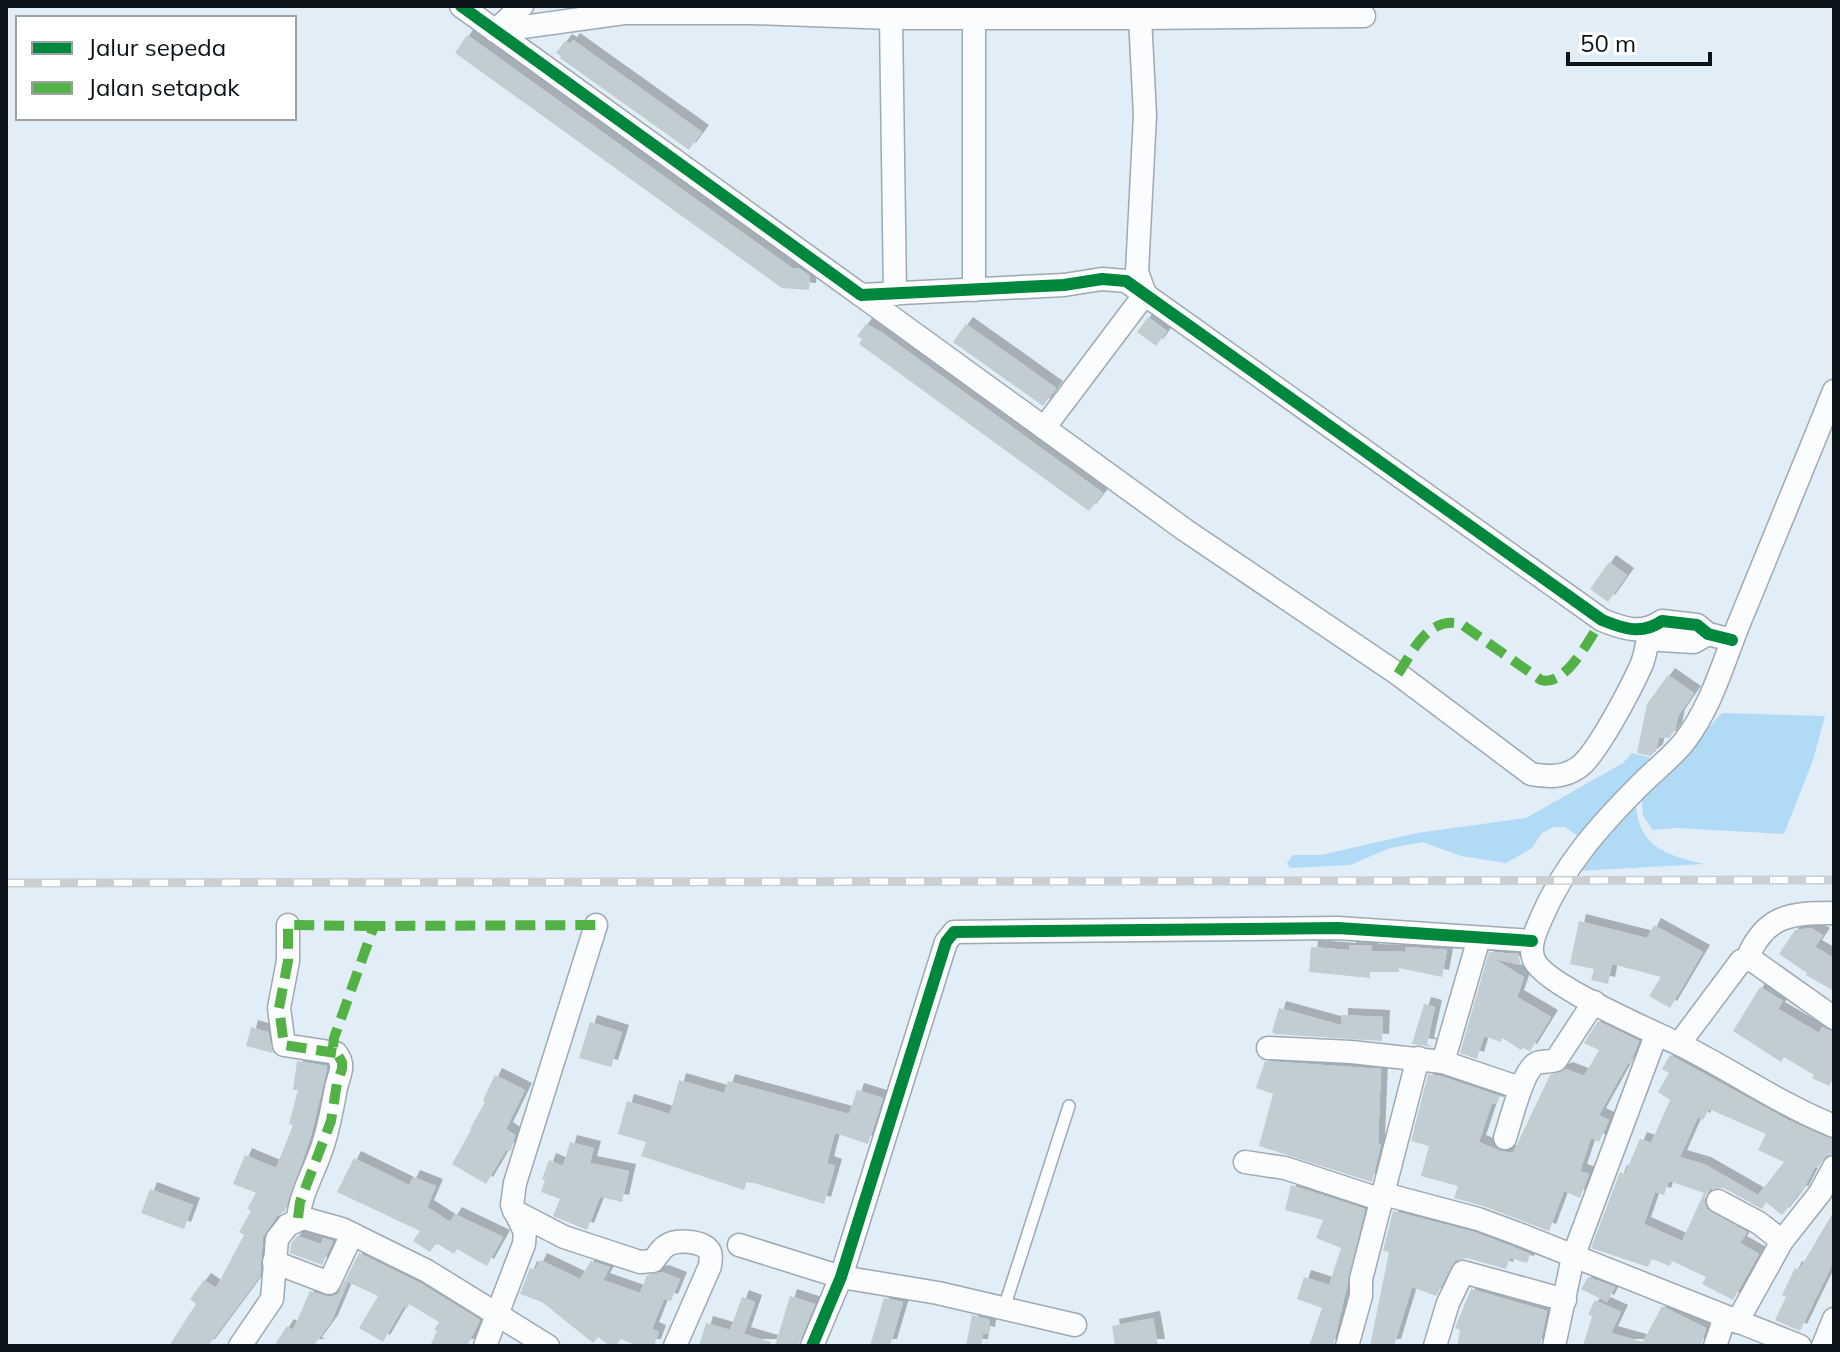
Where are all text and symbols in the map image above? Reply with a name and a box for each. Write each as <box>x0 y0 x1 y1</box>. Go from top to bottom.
legend <box>16 16 296 120</box>
scale bar <box>1568 16 1710 66</box>
text: 50 m <box>1580 28 1636 58</box>
text: Jalur sepeda <box>88 32 226 62</box>
text: Jalan setapak <box>88 72 240 102</box>

